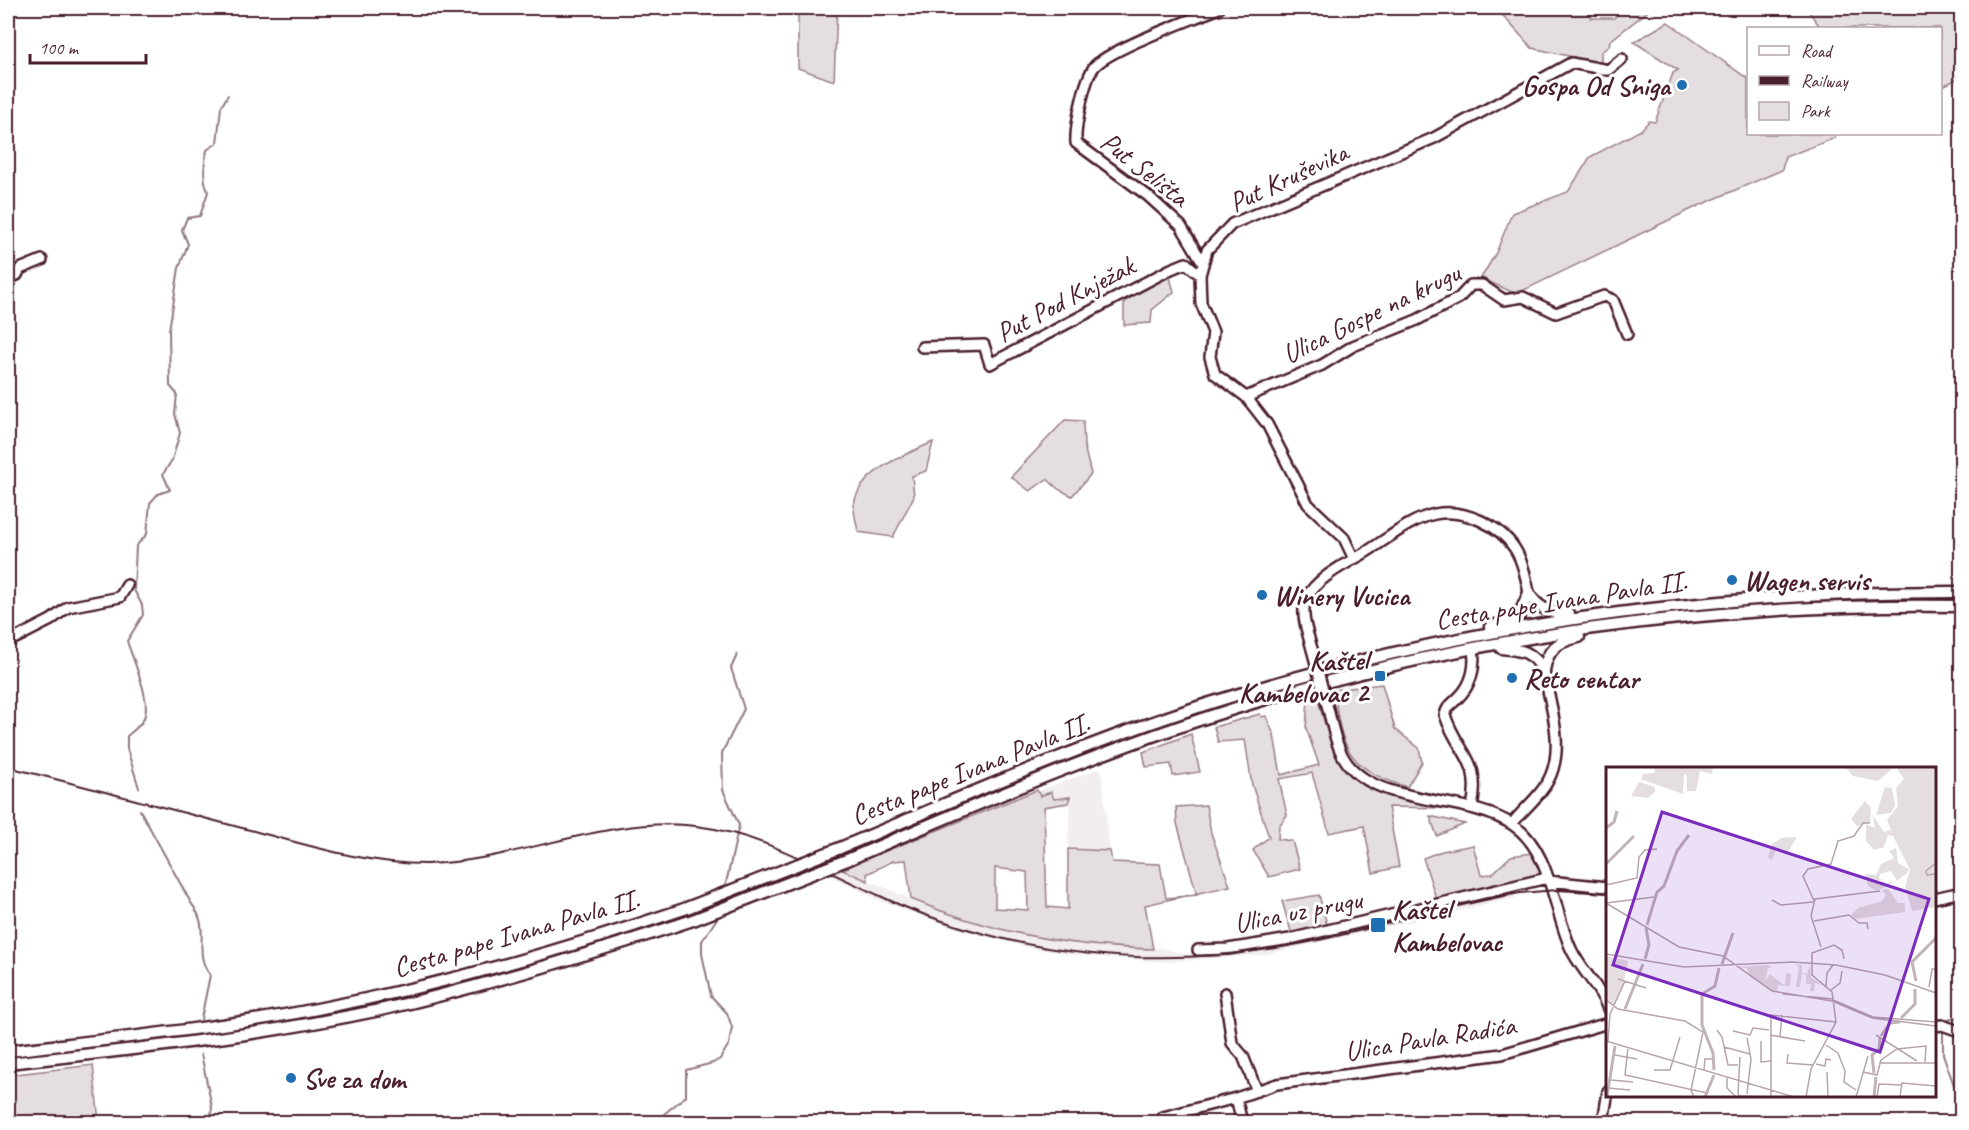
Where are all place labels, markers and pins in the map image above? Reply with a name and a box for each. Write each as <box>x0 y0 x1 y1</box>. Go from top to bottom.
place label: Gospa Od Sniga <box>1522 68 1673 103</box>
marker: Gospa Od Sniga <box>1675 78 1689 92</box>
place label: Wagen servis <box>1744 563 1873 598</box>
marker: Wagen servis <box>1725 573 1739 587</box>
place label: Winery Vucica <box>1274 578 1412 613</box>
marker: Winery Vucica <box>1255 588 1269 602</box>
place label: Kaštel Kambelovac 2 <box>1239 643 1373 710</box>
place label: Reto centar <box>1524 661 1642 696</box>
marker: Kaštel Kambelovac 2 <box>1373 669 1387 683</box>
marker: Reto centar <box>1505 671 1519 685</box>
place label: Kaštel Kambelovac <box>1392 892 1504 959</box>
marker: Kaštel Kambelovac <box>1369 916 1387 934</box>
place label: Sve za dom <box>303 1061 408 1096</box>
marker: Sve za dom <box>284 1071 298 1085</box>

